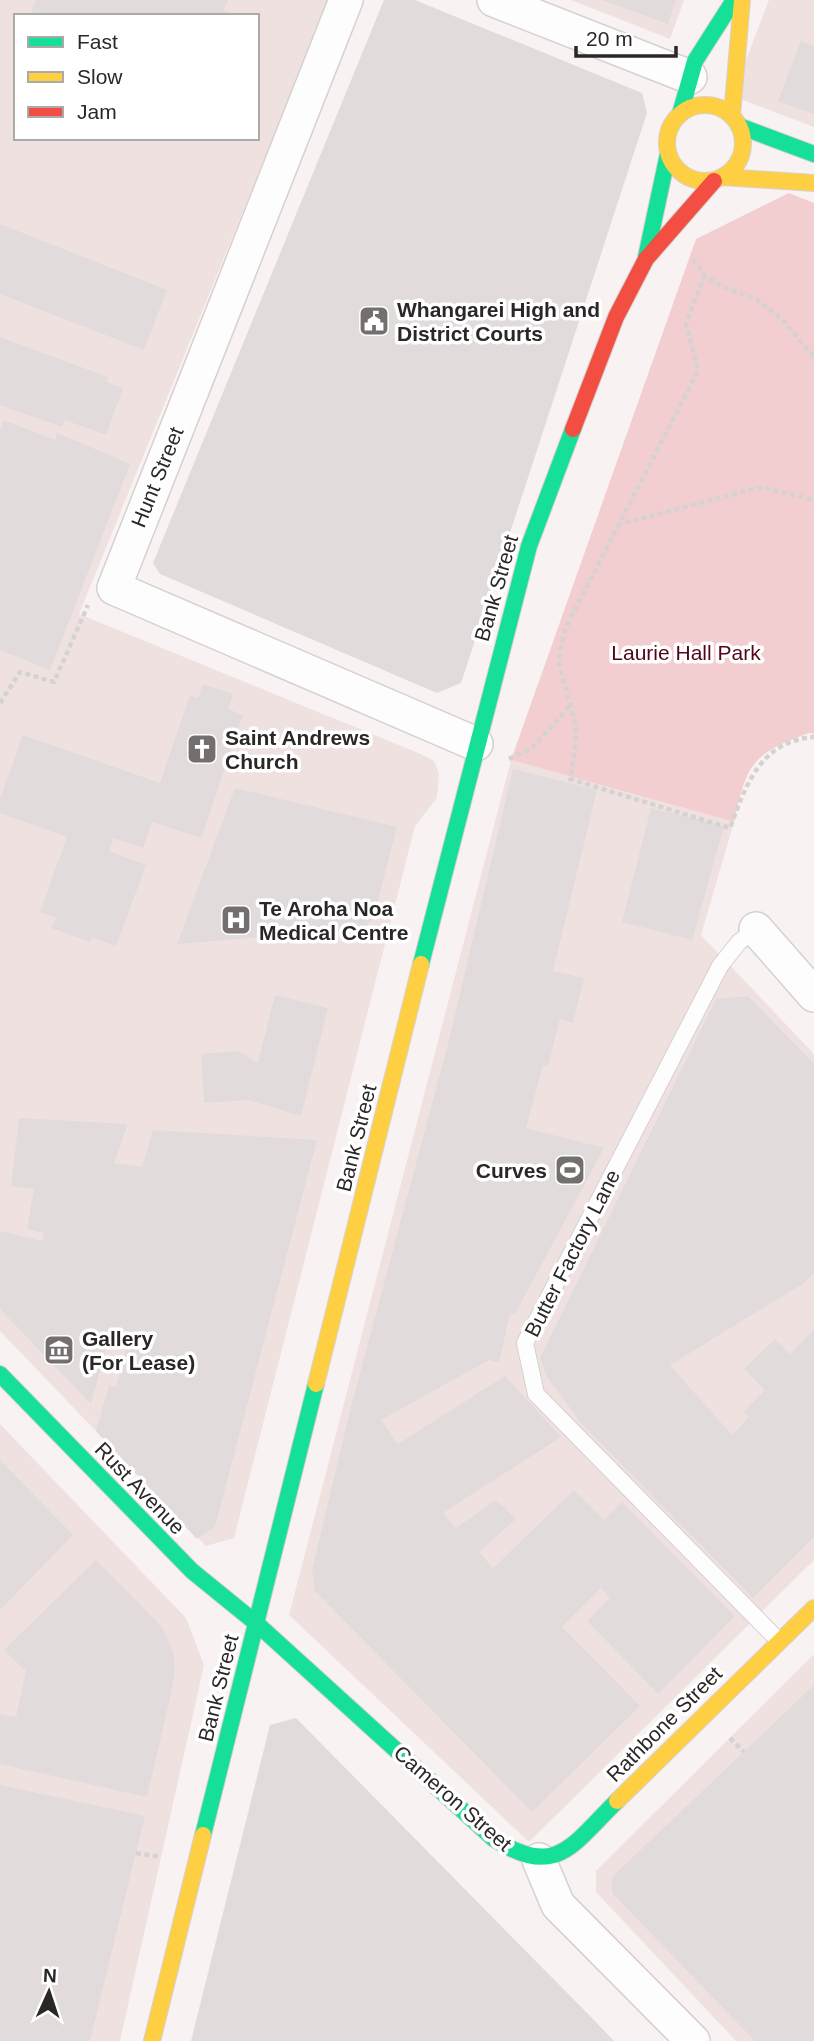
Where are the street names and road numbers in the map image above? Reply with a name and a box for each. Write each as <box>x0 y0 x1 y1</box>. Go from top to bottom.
street label: Hunt Street <box>126 423 188 531</box>
street label: Bank Street <box>470 532 522 644</box>
street label: Bank Street <box>332 1082 380 1194</box>
street label: Butter Factory Lane <box>520 1166 624 1340</box>
street label: Rust Avenue <box>90 1437 190 1539</box>
street label: Bank Street <box>194 1632 242 1744</box>
street label: Rathbone Street <box>602 1662 726 1786</box>
street label: Cameron Street <box>390 1741 517 1855</box>

